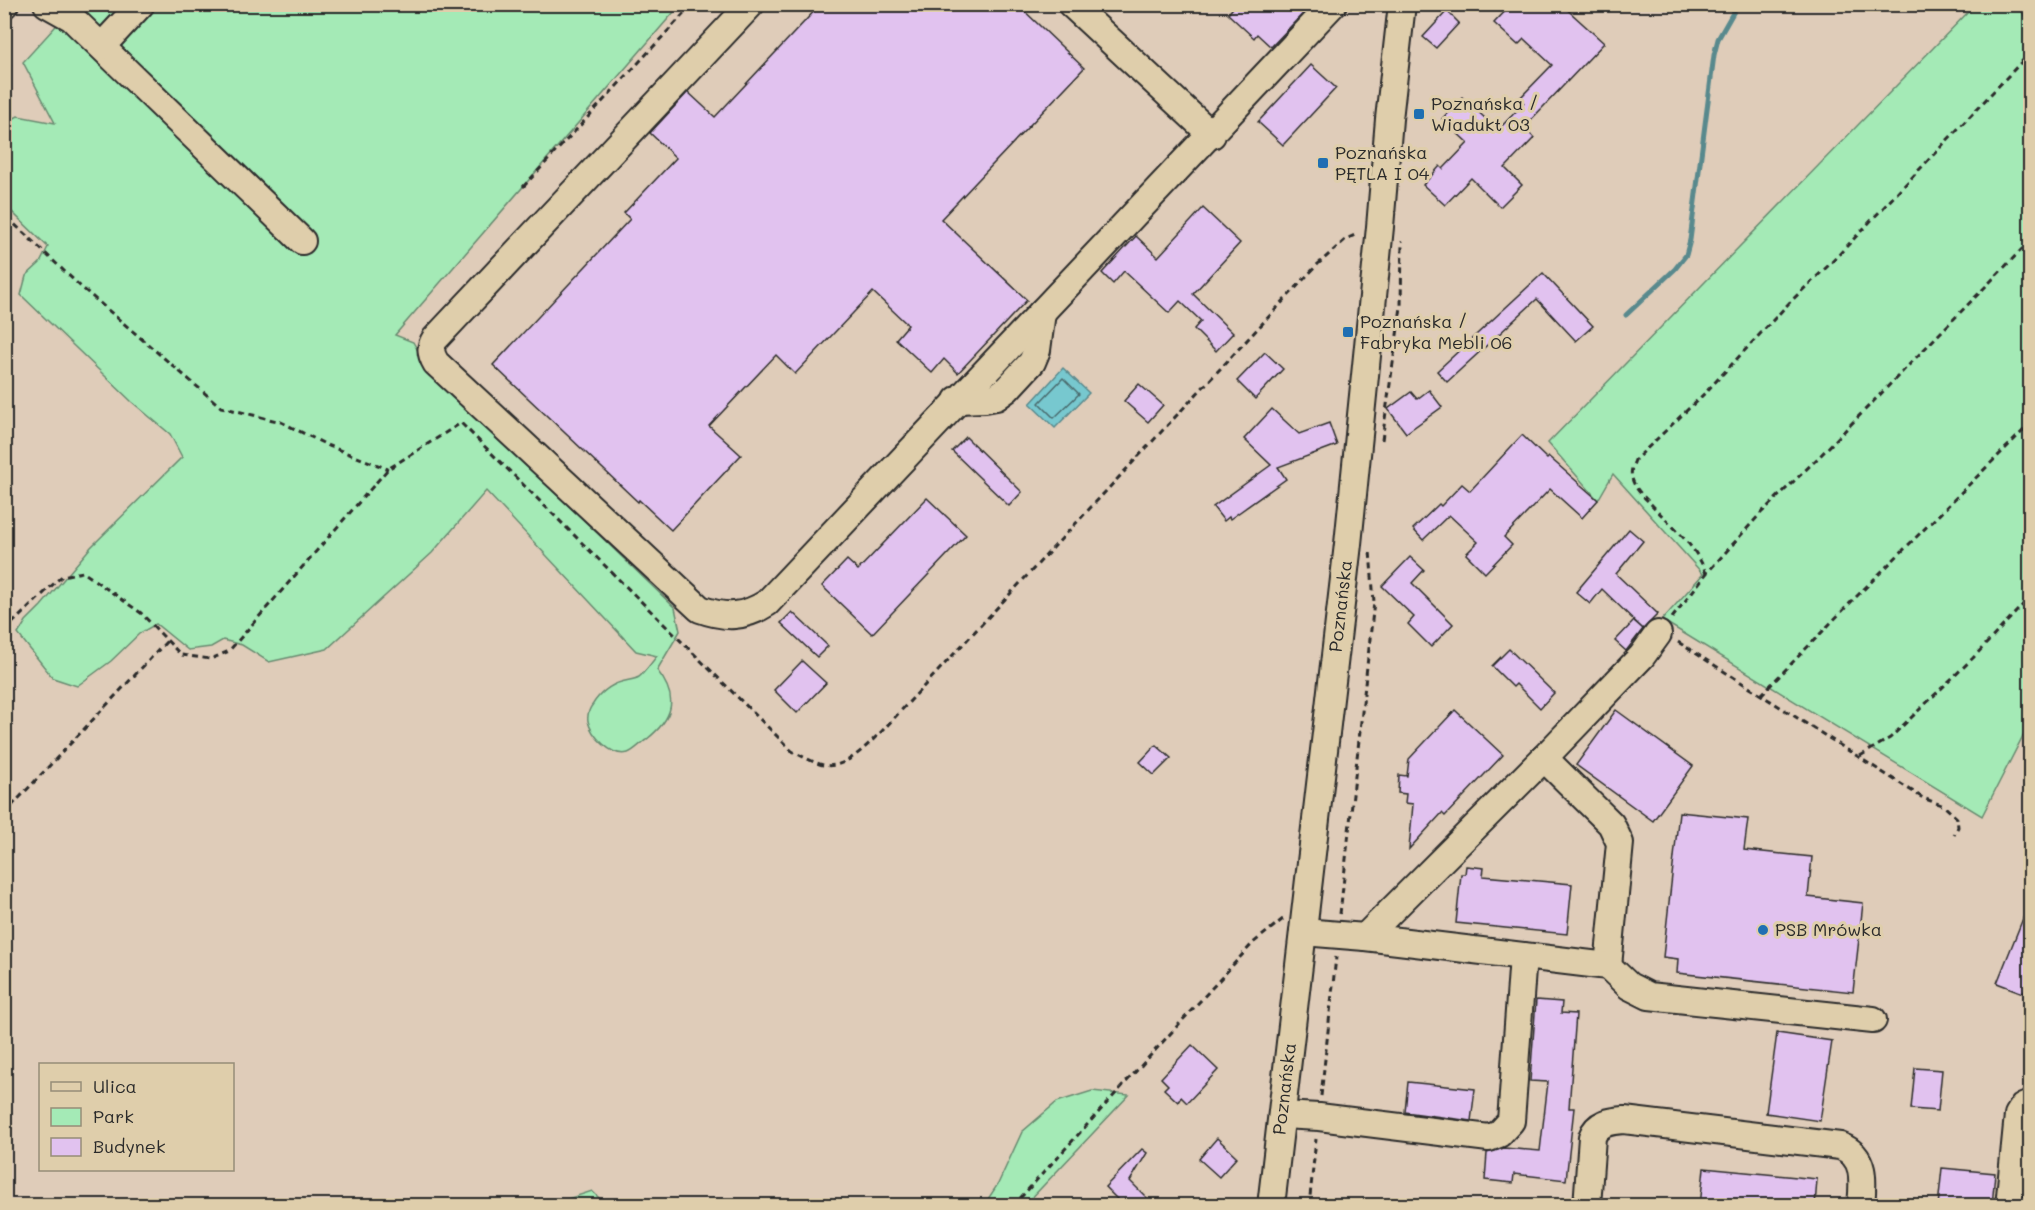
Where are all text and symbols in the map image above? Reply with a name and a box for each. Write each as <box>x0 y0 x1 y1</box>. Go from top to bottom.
place label: Poznańska / Wiadukt 03 <box>1431 91 1539 136</box>
marker: Poznańska / Wiadukt 03 <box>1412 107 1426 121</box>
place label: Poznańska PĘTLA I 04 <box>1335 140 1430 185</box>
marker: Poznańska PĘTLA I 04 <box>1316 156 1330 170</box>
place label: Poznańska / Fabryka Mebli 06 <box>1360 309 1512 354</box>
marker: Poznańska / Fabryka Mebli 06 <box>1341 325 1355 339</box>
street label: Poznańska <box>1323 559 1357 653</box>
place label: PSB Mrówka <box>1775 917 1882 941</box>
marker: PSB Mrówka <box>1756 923 1770 937</box>
street label: Poznańska <box>1266 1041 1301 1136</box>
legend <box>39 1063 234 1171</box>
text: Ulica <box>93 1074 137 1098</box>
text: Park <box>93 1104 134 1128</box>
text: Budynek <box>93 1134 166 1158</box>

